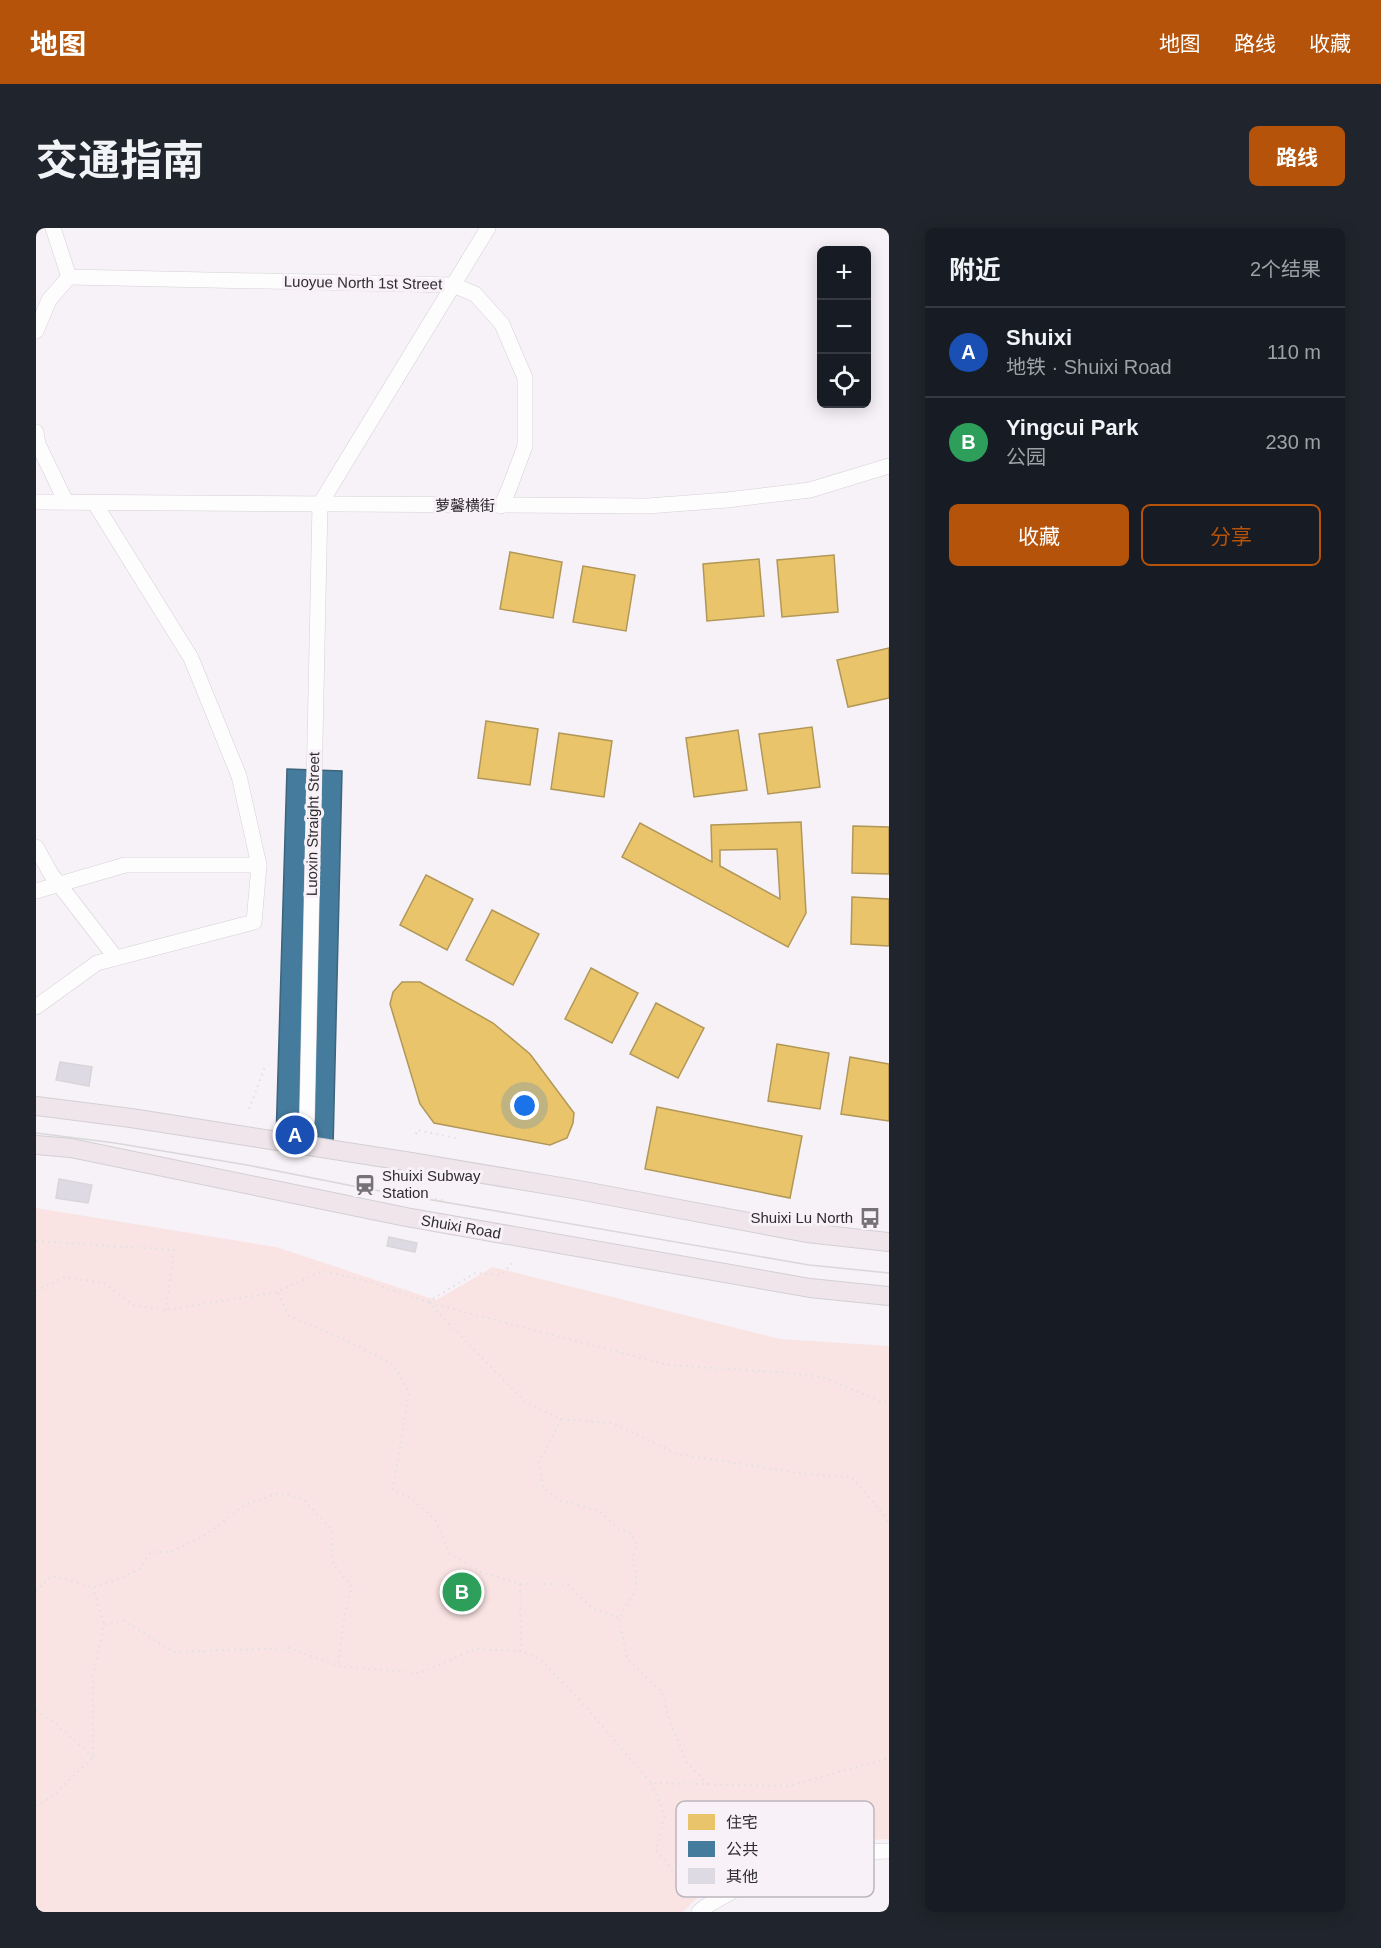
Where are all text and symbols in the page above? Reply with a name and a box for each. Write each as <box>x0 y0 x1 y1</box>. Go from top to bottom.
text: 地图 <box>30 29 86 60</box>
text: 地图 <box>1159 32 1201 55</box>
text: 路线 <box>1234 32 1276 55</box>
text: 收藏 <box>1309 32 1351 55</box>
button: 路线 <box>1249 126 1345 186</box>
text: 交通指南 <box>36 137 204 184</box>
map controls <box>817 246 871 408</box>
button: + <box>817 246 871 300</box>
text: 附近 <box>949 255 1001 285</box>
text: 2个结果 <box>1250 258 1321 280</box>
street label: Luoyue North 1st Street <box>284 273 443 292</box>
button: − <box>817 300 871 354</box>
text: Shuixi <box>1006 325 1072 350</box>
text: A <box>961 341 976 363</box>
text: 110 m <box>1267 341 1321 363</box>
button: locate <box>817 354 871 408</box>
text: 地铁 · Shuixi Road <box>1006 356 1172 378</box>
text: Yingcui Park <box>1006 415 1138 440</box>
text: B <box>961 431 976 453</box>
text: 230 m <box>1265 431 1321 453</box>
text: 公园 <box>1006 446 1046 468</box>
street label: 萝馨横街 <box>435 497 495 514</box>
button: 收藏 <box>949 504 1129 566</box>
button: 分享 <box>1141 504 1321 566</box>
street label: Luoxin Straight Street <box>303 751 322 896</box>
your location <box>510 1091 539 1120</box>
pin: A <box>276 1112 314 1158</box>
place label: Shuixi Subway Station <box>382 1167 481 1201</box>
station icon: Shuixi Subway Station <box>353 1173 377 1197</box>
bus stop icon: Shuixi Lu North <box>858 1206 882 1230</box>
place label: Shuixi Lu North <box>750 1209 853 1226</box>
street label: Shuixi Road <box>420 1211 502 1242</box>
pin: B <box>442 1570 482 1614</box>
legend <box>676 1801 874 1897</box>
text: 住宅 <box>726 1814 758 1831</box>
text: 公共 <box>726 1841 758 1858</box>
text: 其他 <box>726 1868 758 1885</box>

